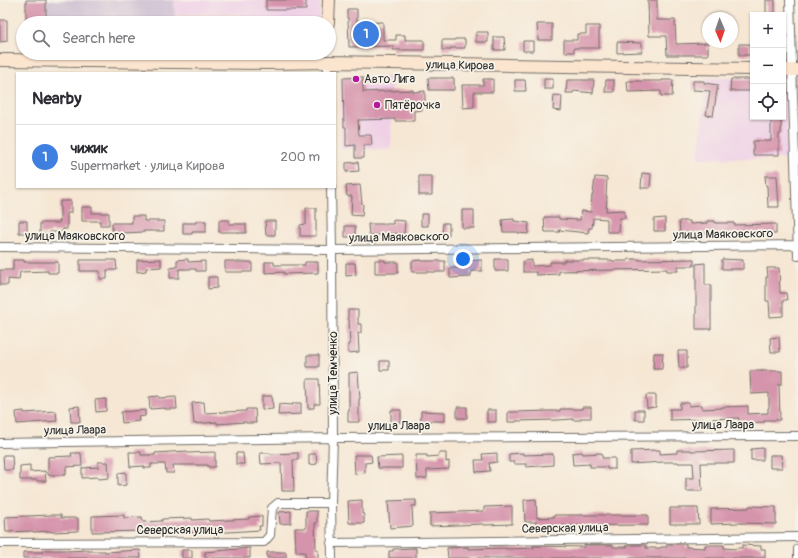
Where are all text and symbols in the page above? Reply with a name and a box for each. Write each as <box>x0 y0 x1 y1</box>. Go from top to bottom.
north arrow <box>702 12 738 48</box>
map controls <box>750 12 786 120</box>
button: + <box>750 12 786 48</box>
search box <box>16 16 336 60</box>
pin: 1 <box>353 19 379 49</box>
icon: search <box>30 27 52 49</box>
text: Search here <box>62 29 135 48</box>
button: − <box>750 48 786 84</box>
street label: улица Кирова <box>425 57 495 74</box>
place label: Авто Лига <box>364 72 415 87</box>
marker: Авто Лига <box>351 74 361 84</box>
button: locate <box>750 84 786 120</box>
text: Nearby <box>32 88 81 109</box>
place label: Пятёрочка <box>385 98 441 113</box>
marker: Пятёрочка <box>372 100 382 110</box>
text: чижик <box>70 139 108 158</box>
text: 1 <box>42 149 48 165</box>
text: 200 m <box>281 149 320 165</box>
text: Supermarket · улица Кирова <box>70 158 224 174</box>
street label: улица Маяковского <box>672 226 774 243</box>
street label: улица Маяковского <box>24 229 126 244</box>
street label: улица Маяковского <box>348 229 450 246</box>
your location <box>453 249 473 269</box>
street label: улица Темченко <box>326 331 341 416</box>
street label: улица Лаара <box>691 418 754 433</box>
street label: улица Лаара <box>367 419 430 434</box>
street label: улица Лаара <box>43 422 107 439</box>
street label: Северская улица <box>521 520 609 537</box>
street label: Северская улица <box>137 523 224 538</box>

